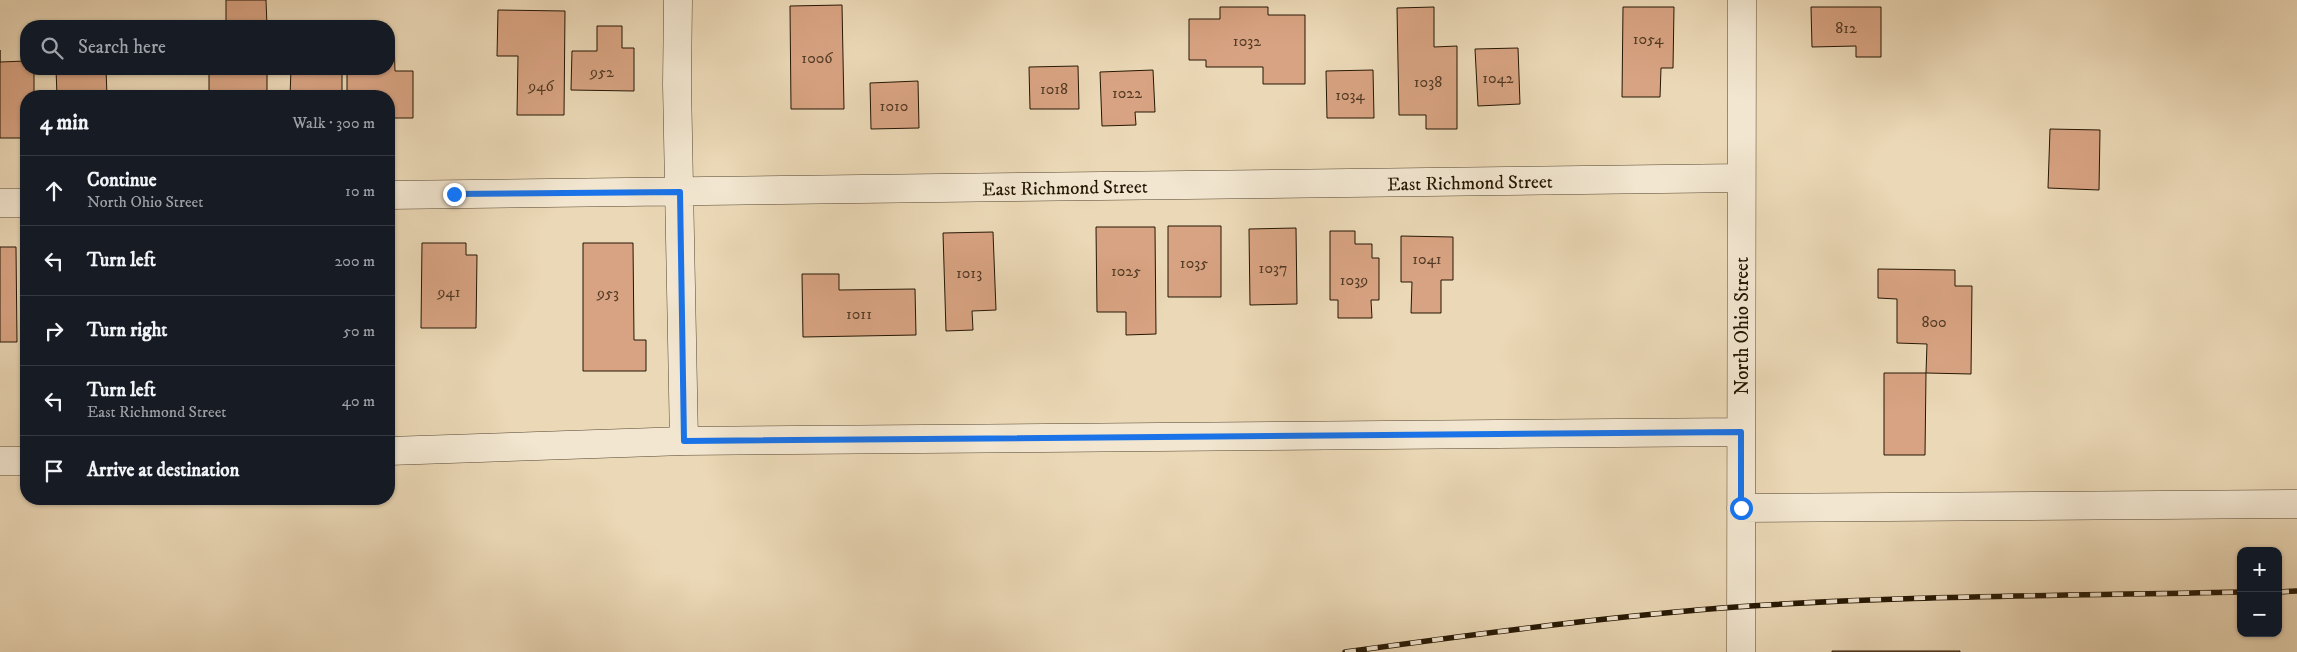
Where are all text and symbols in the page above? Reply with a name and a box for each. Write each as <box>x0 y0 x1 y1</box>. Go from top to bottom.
house number: 812 <box>1835 18 1857 38</box>
search box <box>20 20 395 75</box>
house number: 1054 <box>1633 29 1664 49</box>
house number: 1032 <box>1233 31 1261 51</box>
icon: search <box>38 34 66 62</box>
text: Search here <box>78 36 166 59</box>
house number: 1006 <box>801 48 833 68</box>
house number: 952 <box>589 62 614 82</box>
house number: 1042 <box>1482 68 1514 88</box>
house number: 1038 <box>1414 72 1442 92</box>
house number: 946 <box>527 76 554 96</box>
house number: 1018 <box>1040 79 1068 99</box>
house number: 1022 <box>1112 83 1142 103</box>
house number: 1034 <box>1335 85 1366 105</box>
house number: 1010 <box>880 96 908 116</box>
text: 4 min <box>40 110 89 136</box>
text: Walk · 300 m <box>292 113 375 133</box>
text: Continue <box>87 169 157 192</box>
street label: East Richmond Street <box>1387 171 1553 196</box>
street label: East Richmond Street <box>982 176 1148 201</box>
icon: ahead <box>40 177 68 205</box>
text: 10 m <box>345 181 375 201</box>
route end <box>443 183 466 206</box>
text: North Ohio Street <box>87 192 203 212</box>
icon: left <box>40 247 68 275</box>
text: Turn left <box>87 249 156 272</box>
house number: 1041 <box>1412 249 1442 269</box>
text: 200 m <box>334 251 375 271</box>
house number: 1035 <box>1180 253 1208 273</box>
street label: North Ohio Street <box>1731 257 1754 395</box>
house number: 1037 <box>1259 258 1287 278</box>
house number: 1025 <box>1111 261 1141 281</box>
house number: 1013 <box>956 263 982 283</box>
house number: 1039 <box>1340 270 1368 290</box>
house number: 941 <box>436 282 461 302</box>
house number: 953 <box>596 283 619 303</box>
house number: 1011 <box>846 304 872 324</box>
house number: 800 <box>1921 312 1947 332</box>
icon: right <box>40 317 68 345</box>
text: Turn right <box>87 319 167 342</box>
text: 50 m <box>343 321 375 341</box>
text: Turn left <box>87 379 156 402</box>
icon: left <box>40 387 68 415</box>
text: 40 m <box>342 391 375 411</box>
text: East Richmond Street <box>87 402 226 422</box>
icon: arrive <box>40 457 68 485</box>
text: Arrive at destination <box>87 459 239 482</box>
route start <box>1730 497 1753 520</box>
map controls <box>2237 547 2282 637</box>
button: + <box>2237 547 2282 592</box>
button: − <box>2237 592 2282 637</box>

